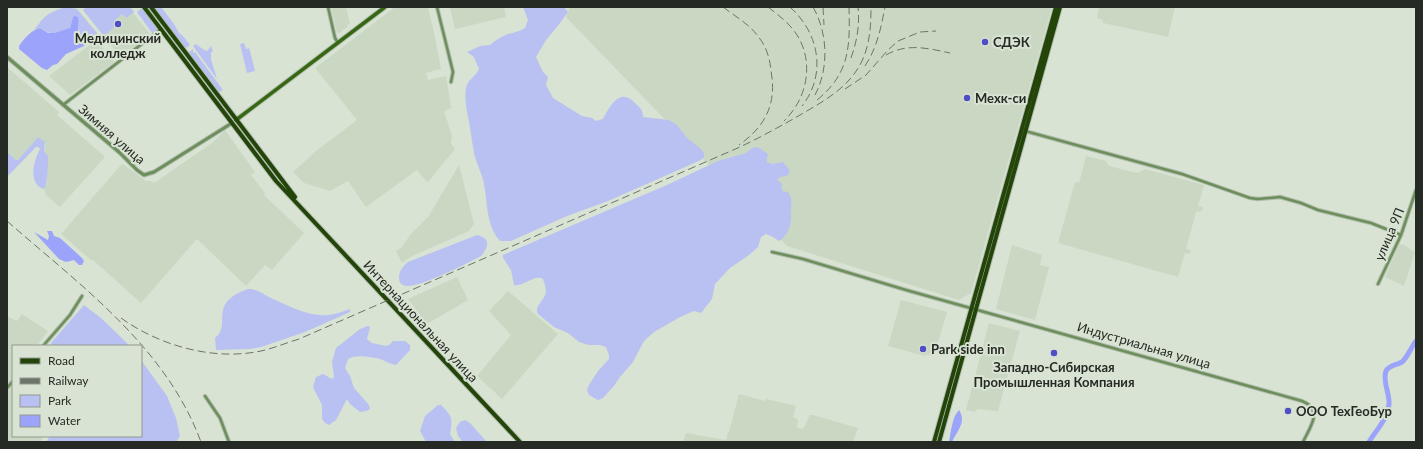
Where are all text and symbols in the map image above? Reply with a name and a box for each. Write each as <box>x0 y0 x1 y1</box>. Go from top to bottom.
marker: Медицинский колледж <box>113 19 123 29</box>
place label: Медицинский колледж <box>75 30 161 61</box>
place label: СДЭК <box>993 34 1031 50</box>
marker: СДЭК <box>980 37 990 47</box>
place label: Мехк-си <box>975 90 1026 106</box>
marker: Мехк-си <box>962 93 972 103</box>
street label: Зимняя улица <box>75 101 149 167</box>
street label: улица 9П <box>1371 205 1407 263</box>
street label: Интернациональная улица <box>360 257 482 385</box>
street label: Индустриальная улица <box>1075 318 1213 372</box>
place label: Park side inn <box>931 341 1005 357</box>
marker: Park side inn <box>918 344 928 354</box>
legend <box>12 345 142 437</box>
marker: Западно-Сибирская Промышленная Компания <box>1049 348 1059 358</box>
text: Road <box>48 353 75 368</box>
place label: Западно-Сибирская Промышленная Компания <box>974 359 1134 390</box>
text: Railway <box>48 373 89 388</box>
text: Park <box>48 393 72 408</box>
place label: ООО ТехГеоБур <box>1296 403 1392 419</box>
marker: ООО ТехГеоБур <box>1283 406 1293 416</box>
text: Water <box>48 413 81 428</box>

